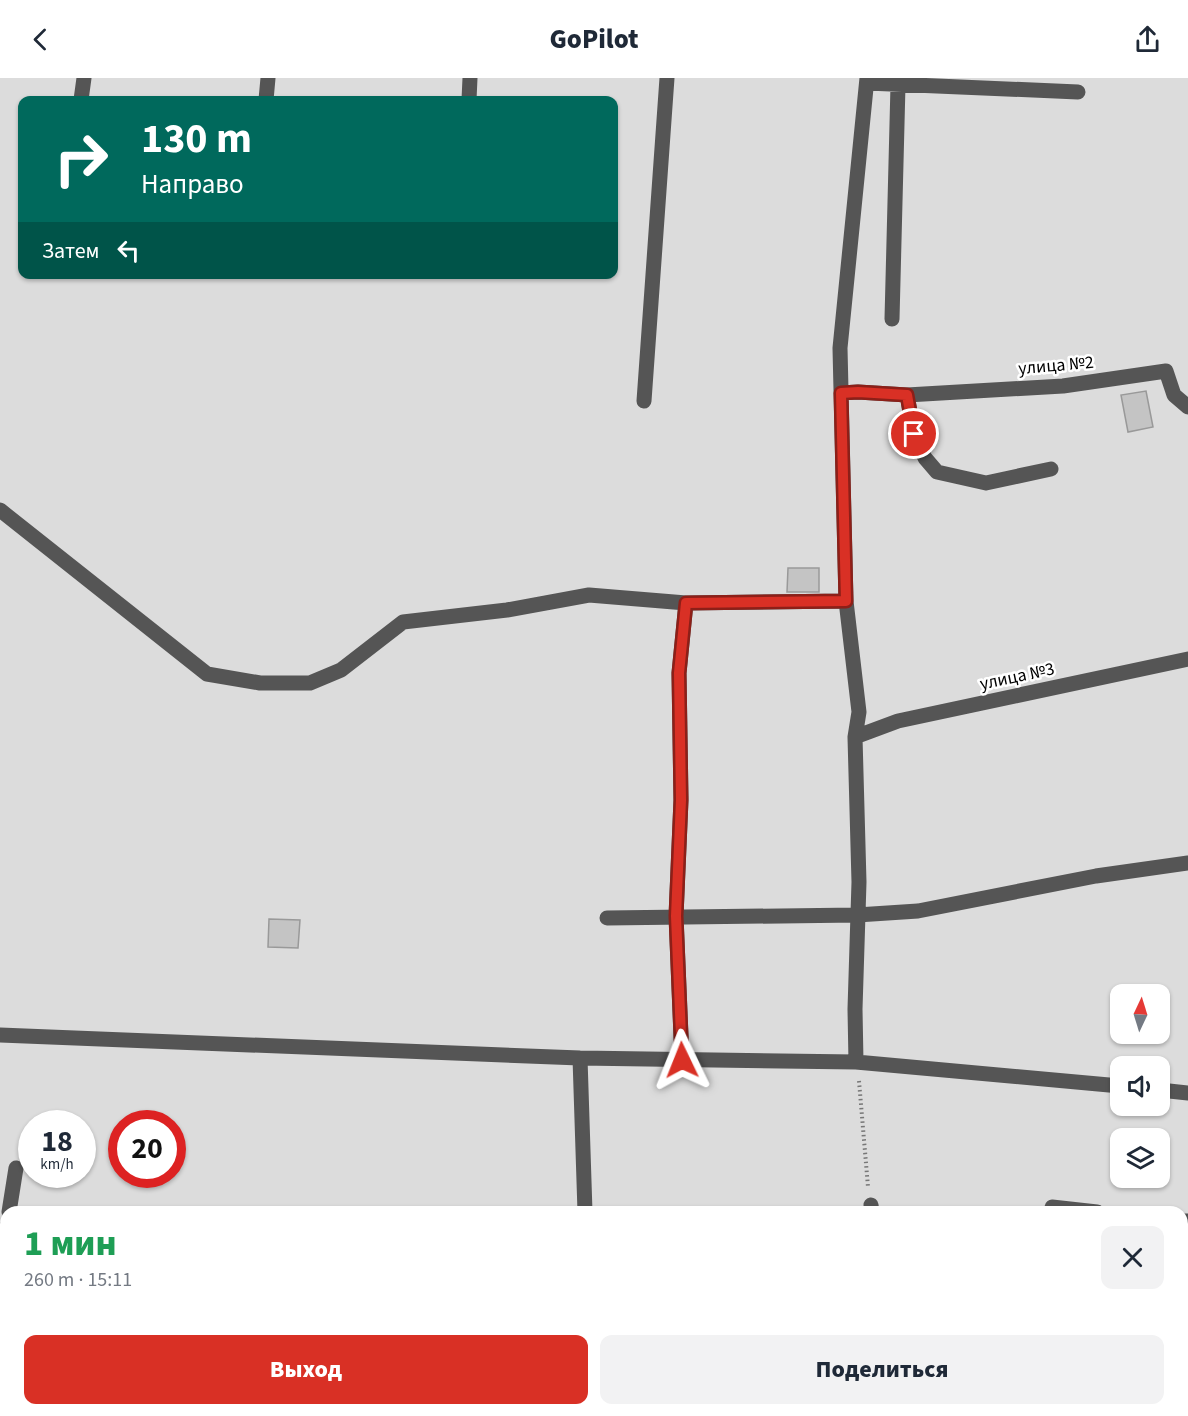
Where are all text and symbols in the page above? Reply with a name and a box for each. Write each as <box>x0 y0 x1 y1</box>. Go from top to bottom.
text: GoPilot <box>549 20 639 59</box>
icon: back <box>24 23 57 56</box>
icon: share <box>1131 23 1164 56</box>
text: 130 m <box>141 109 252 169</box>
icon: right <box>42 120 120 198</box>
text: Направо <box>141 165 244 204</box>
icon: left <box>112 234 145 267</box>
text: Затем <box>42 235 100 267</box>
street label: улица №2 <box>1017 350 1095 381</box>
pin <box>888 408 939 459</box>
icon: arrive <box>897 417 930 450</box>
street label: улица №3 <box>977 656 1057 697</box>
north arrow <box>1110 984 1170 1044</box>
map controls <box>1110 984 1170 1188</box>
position arrow <box>650 1028 714 1092</box>
button: sound <box>1110 1056 1170 1116</box>
speed limit sign: 20 <box>108 1110 186 1188</box>
text: 18 <box>41 1120 73 1163</box>
button: layers <box>1110 1128 1170 1188</box>
text: km/h <box>40 1154 74 1175</box>
text: 1 мин <box>24 1218 117 1269</box>
button: close <box>1101 1226 1164 1289</box>
text: 260 m · 15:11 <box>24 1266 132 1294</box>
button: Выход <box>24 1335 588 1404</box>
button: Поделиться <box>600 1335 1164 1404</box>

